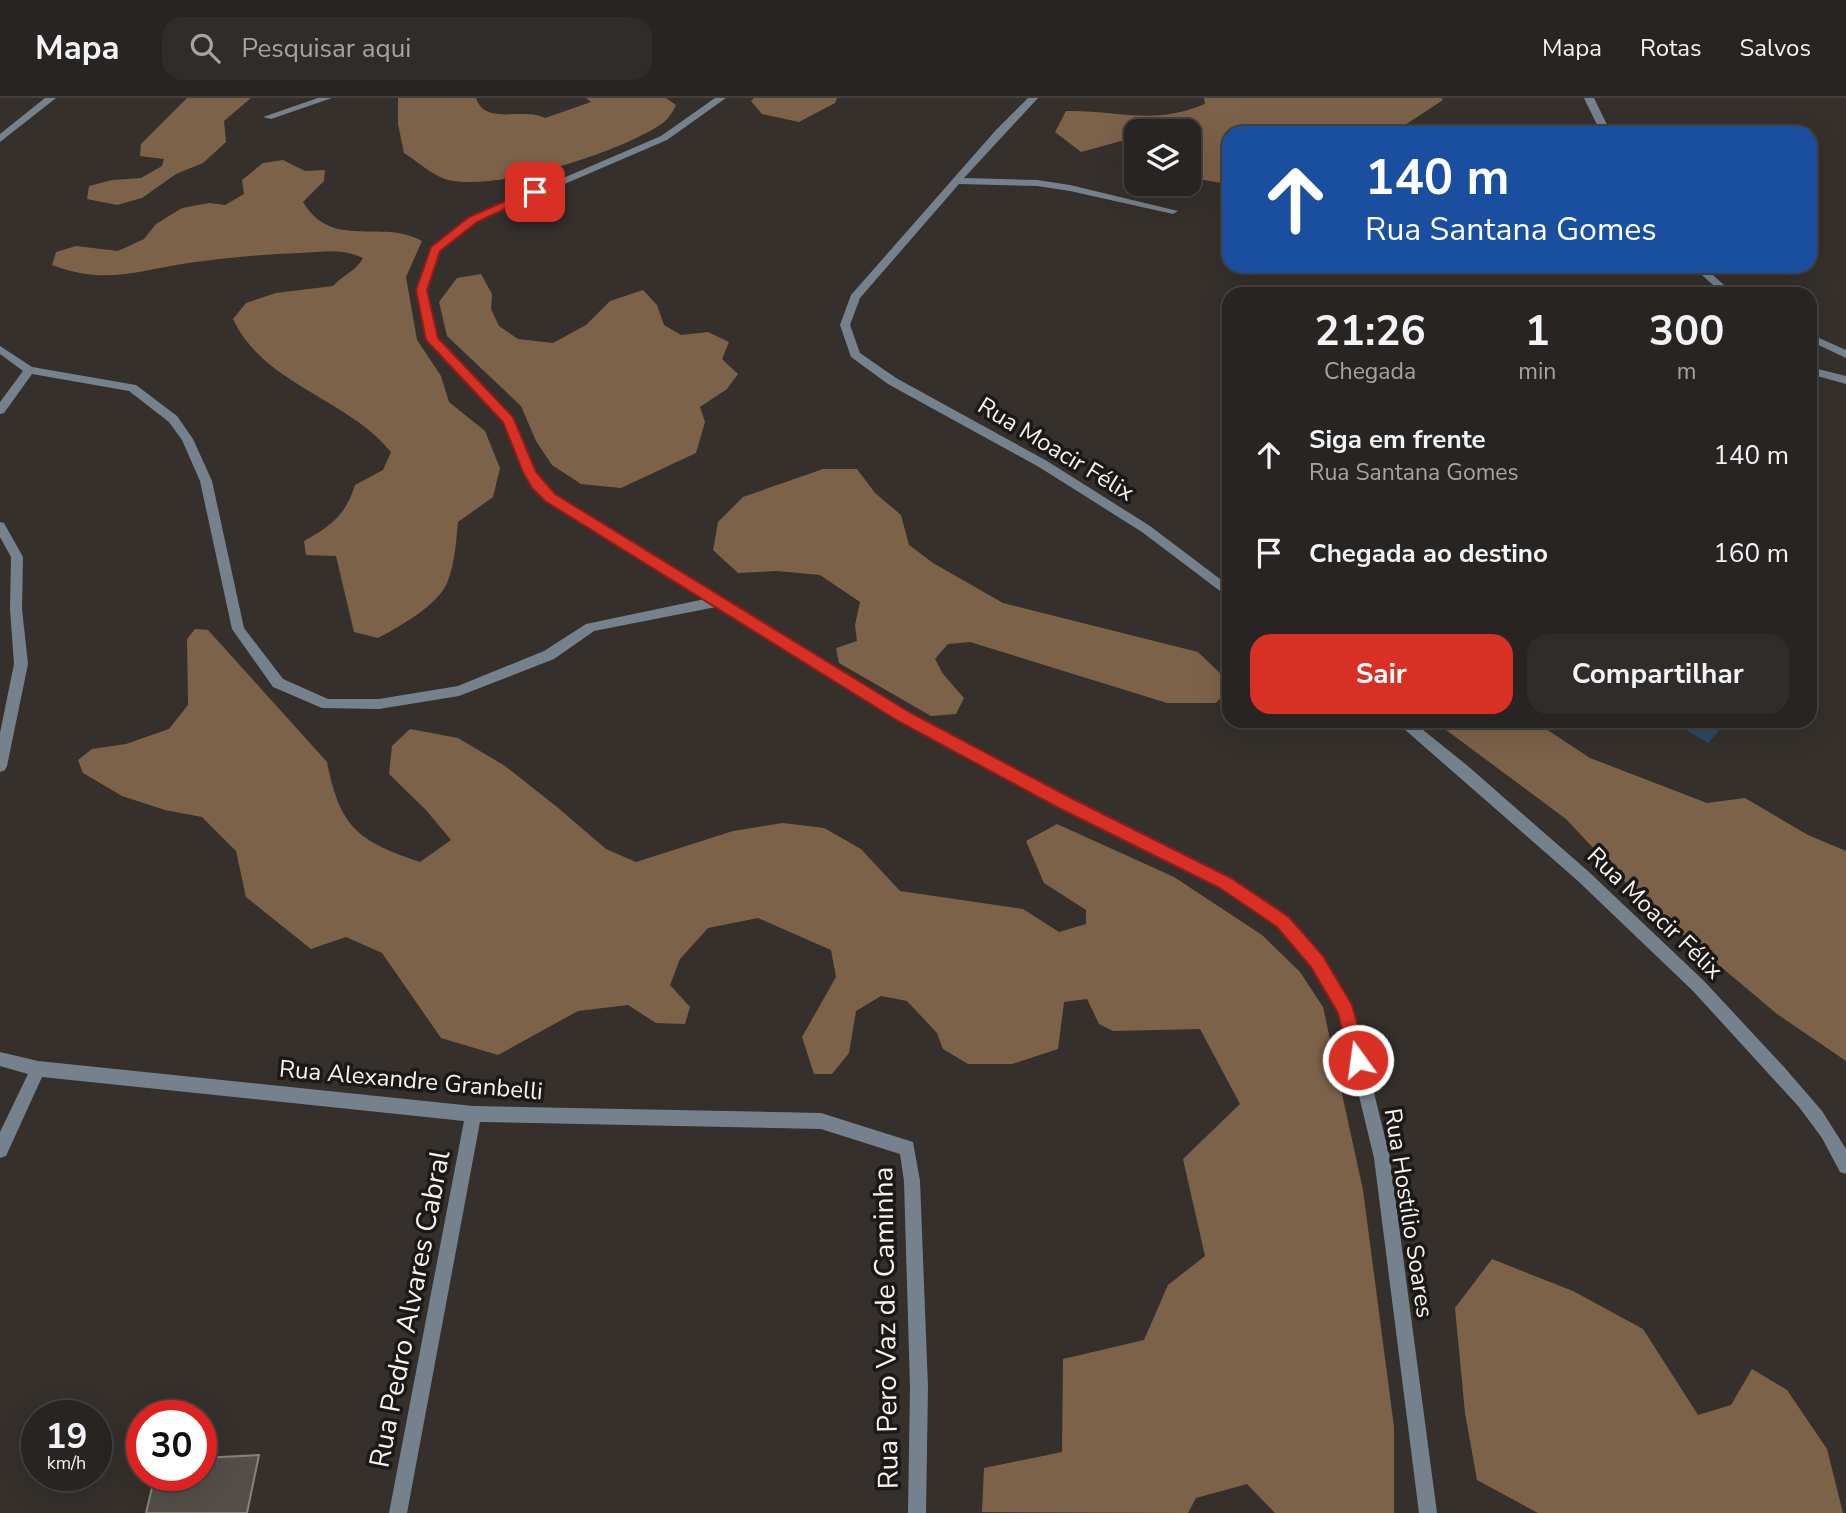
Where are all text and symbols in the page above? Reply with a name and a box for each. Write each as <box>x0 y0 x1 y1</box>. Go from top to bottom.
search box <box>162 17 652 80</box>
text: Mapa <box>35 26 120 71</box>
icon: search <box>186 29 224 67</box>
text: Pesquisar aqui <box>242 31 411 66</box>
text: Mapa <box>1542 32 1602 64</box>
text: Rotas <box>1640 32 1702 64</box>
text: Salvos <box>1740 32 1811 64</box>
map controls <box>1124 119 1201 196</box>
button: layers <box>1124 119 1201 196</box>
text: 140 m <box>1365 144 1509 211</box>
icon: ahead <box>1250 154 1341 245</box>
pin <box>505 162 565 222</box>
icon: arrive <box>516 173 554 211</box>
text: Rua Santana Gomes <box>1365 208 1657 251</box>
text: 21:26 <box>1315 303 1426 360</box>
text: 1 <box>1525 303 1550 360</box>
text: 300 <box>1649 303 1724 360</box>
text: Chegada <box>1324 356 1416 387</box>
text: min <box>1518 356 1556 387</box>
text: m <box>1677 356 1697 387</box>
street label: Rua Moacir Félix <box>972 390 1141 509</box>
text: Siga em frente <box>1309 422 1486 457</box>
icon: ahead <box>1250 436 1288 474</box>
text: 140 m <box>1713 438 1789 473</box>
text: Rua Santana Gomes <box>1309 457 1519 488</box>
icon: arrive <box>1250 534 1288 572</box>
text: Chegada ao destino <box>1309 536 1548 571</box>
text: 160 m <box>1713 536 1789 571</box>
button: Sair <box>1250 634 1513 714</box>
button: Compartilhar <box>1527 634 1789 714</box>
street label: Rua Moacir Félix <box>1580 840 1730 986</box>
position arrow <box>1321 1023 1395 1097</box>
street label: Rua Alexandre Granbelli <box>278 1053 544 1107</box>
street label: Rua Hostílio Soares <box>1377 1106 1441 1320</box>
street label: Rua Pedro Alvares Cabral <box>361 1146 460 1471</box>
street label: Rua Pero Vaz de Caminha <box>864 1166 908 1490</box>
speed limit sign: 30 <box>126 1400 217 1491</box>
text: 19 <box>45 1413 88 1460</box>
text: km/h <box>47 1451 86 1475</box>

